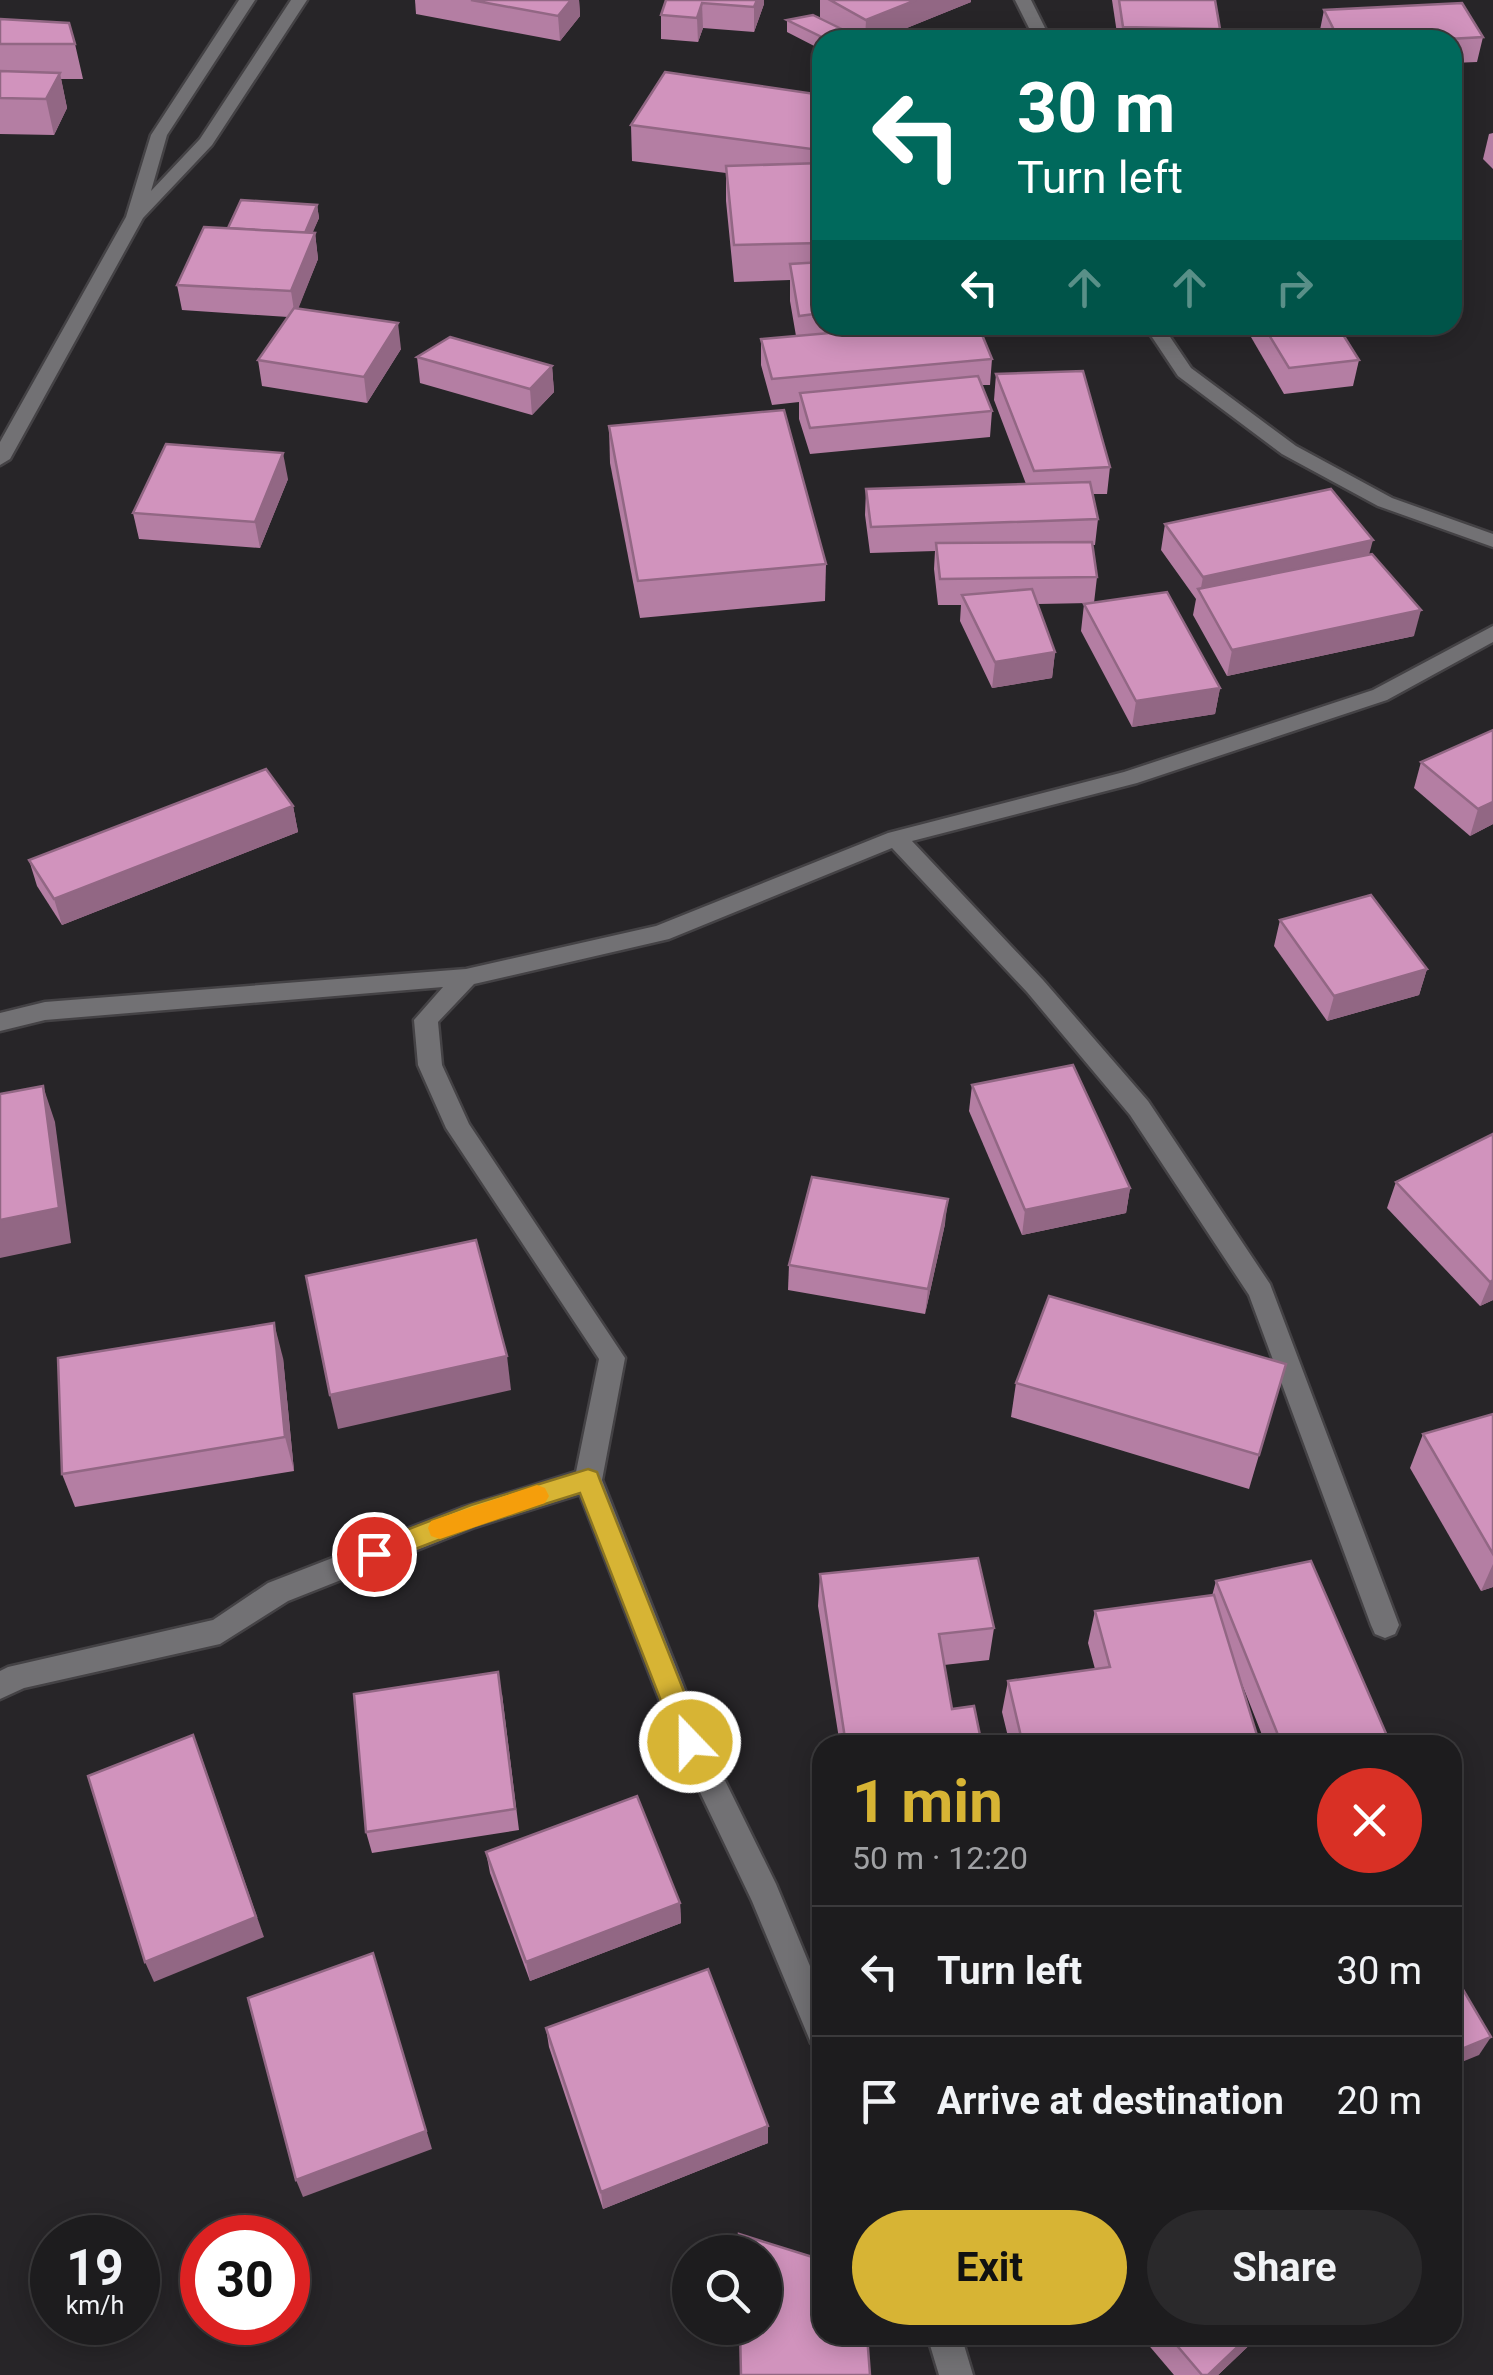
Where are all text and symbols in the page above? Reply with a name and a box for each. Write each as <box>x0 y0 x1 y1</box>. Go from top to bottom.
text: 30 m <box>1017 67 1175 149</box>
icon: left <box>852 70 982 200</box>
text: Turn left <box>1017 151 1183 204</box>
icon: left <box>952 260 1007 315</box>
icon: ahead <box>1057 260 1112 315</box>
icon: ahead <box>1162 260 1217 315</box>
icon: right <box>1267 260 1322 315</box>
pin <box>332 1512 417 1597</box>
icon: arrive <box>347 1527 402 1582</box>
position arrow <box>638 1690 742 1794</box>
text: 1 min <box>852 1766 1003 1837</box>
button: close <box>1317 1768 1422 1873</box>
text: 50 m · 12:20 <box>852 1839 1028 1877</box>
icon: left <box>852 1944 907 1999</box>
text: Turn left <box>937 1949 1082 1993</box>
text: 30 m <box>1337 1949 1422 1993</box>
icon: arrive <box>852 2074 907 2129</box>
text: Arrive at destination <box>937 2079 1284 2123</box>
text: 20 m <box>1337 2079 1422 2123</box>
button: Exit <box>852 2210 1127 2325</box>
button: Share <box>1147 2210 1422 2325</box>
speed limit sign: 30 <box>180 2215 310 2345</box>
map controls <box>672 2235 782 2345</box>
button: search <box>672 2235 782 2345</box>
text: 19 <box>66 2239 124 2297</box>
text: km/h <box>66 2291 124 2320</box>

